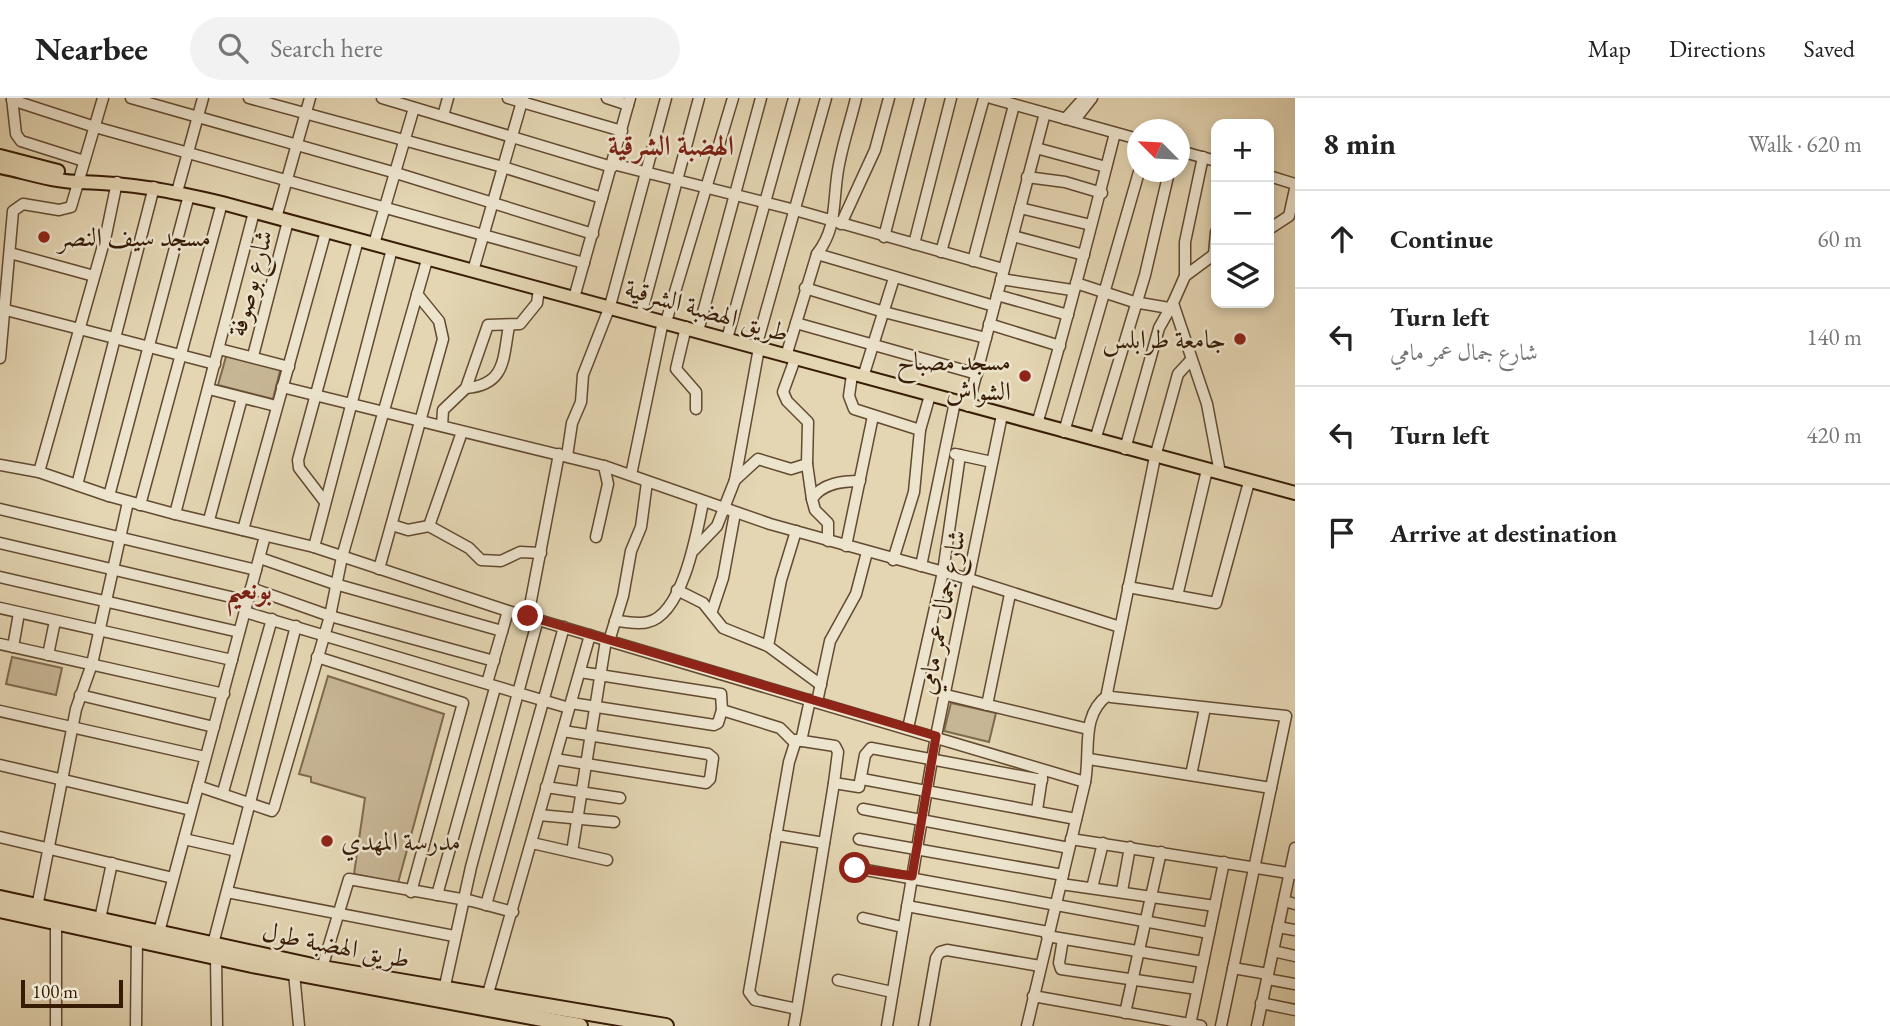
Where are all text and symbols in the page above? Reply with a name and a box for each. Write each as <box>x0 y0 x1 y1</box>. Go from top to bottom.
search box <box>190 17 680 80</box>
text: Nearbee <box>35 27 148 70</box>
icon: search <box>214 29 252 67</box>
text: Search here <box>270 31 383 65</box>
text: Map <box>1588 33 1631 64</box>
text: Directions <box>1669 33 1766 64</box>
text: Saved <box>1804 33 1855 64</box>
north arrow <box>1127 119 1190 182</box>
map controls <box>1211 119 1274 308</box>
button: + <box>1211 119 1274 182</box>
text: 8 min <box>1323 124 1396 163</box>
district label: الهضبة الشرقية <box>608 127 734 164</box>
text: Walk · 620 m <box>1748 129 1862 159</box>
button: − <box>1211 182 1274 245</box>
place label: مسجد سيف النصر <box>55 220 211 254</box>
icon: ahead <box>1323 220 1361 258</box>
text: Continue <box>1390 222 1493 256</box>
text: 60 m <box>1817 224 1862 254</box>
street label: شارع بوصوفة <box>219 226 285 341</box>
marker: مسجد سيف النصر <box>36 229 52 245</box>
button: layers <box>1211 245 1274 308</box>
street label: طريق الهضبة الشرقية <box>621 270 793 350</box>
text: Turn left <box>1390 300 1489 334</box>
icon: left <box>1323 318 1361 356</box>
place label: جامعة طرابلس <box>1102 322 1226 357</box>
text: 140 m <box>1806 322 1862 352</box>
marker: جامعة طرابلس <box>1232 331 1248 347</box>
text: شارع جمال عمر مامي <box>1390 337 1538 367</box>
place label: مسجد مصباح الشواش <box>896 344 1011 408</box>
marker: مسجد مصباح الشواش <box>1017 368 1033 384</box>
icon: left <box>1323 416 1361 454</box>
text: Turn left <box>1390 418 1489 452</box>
text: 420 m <box>1806 420 1862 450</box>
icon: arrive <box>1323 514 1361 552</box>
text: Arrive at destination <box>1390 516 1617 550</box>
street label: شارع جمال عمر مامي <box>908 527 979 698</box>
district label: بونعيم <box>226 571 272 617</box>
route end <box>512 600 543 631</box>
place label: مدرسة المهدي <box>341 824 461 862</box>
marker: مدرسة المهدي <box>319 833 335 849</box>
route start <box>839 852 870 883</box>
street label: طريق الهضبة طول <box>259 914 413 976</box>
scale bar <box>21 977 122 1009</box>
text: 100 m <box>32 979 78 1004</box>

